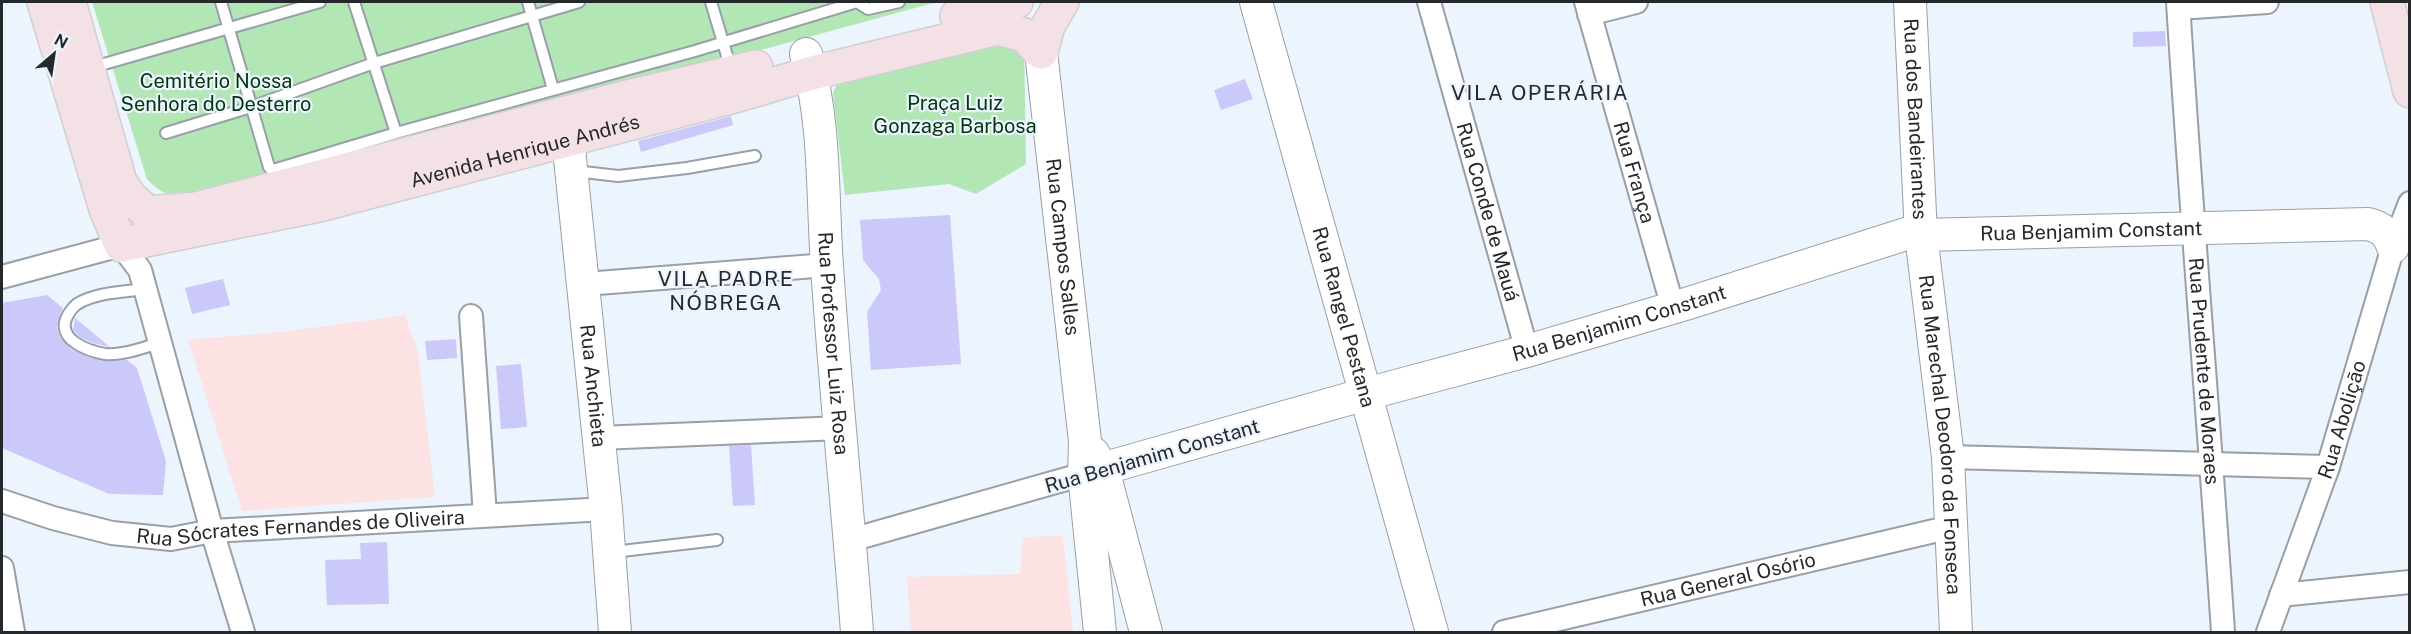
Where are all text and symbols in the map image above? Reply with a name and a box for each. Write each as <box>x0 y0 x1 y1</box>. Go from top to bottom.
street label: Rua dos Bandeirantes <box>1899 18 1932 220</box>
north arrow <box>24 24 84 84</box>
text: N <box>51 30 71 53</box>
park label: Cemitério Nossa Senhora do Desterro <box>121 69 311 116</box>
district label: VILA OPERÁRIA <box>1451 80 1629 105</box>
park label: Praça Luiz Gonzaga Barbosa <box>874 91 1037 138</box>
street label: Avenida Henrique Andrés <box>408 109 642 193</box>
street label: Rua França <box>1609 119 1660 226</box>
street label: Rua Conde de Mauá <box>1451 120 1524 304</box>
street label: Rua Campos Salles <box>1041 157 1085 337</box>
street label: Rua Benjamim Constant <box>1980 216 2203 246</box>
street label: Rua Rangel Pestana <box>1307 224 1381 410</box>
street label: Rua Professor Luiz Rosa <box>813 231 854 456</box>
street label: Rua Prudente de Moraes <box>2184 257 2225 485</box>
district label: VILA PADRE NÓBREGA <box>658 266 794 315</box>
street label: Rua Marechal Deodoro da Fonseca <box>1914 273 1966 595</box>
street label: Rua Benjamim Constant <box>1509 280 1729 366</box>
street label: Rua Anchieta <box>575 323 612 448</box>
street label: Rua Abolição <box>2313 357 2371 482</box>
street label: Rua Benjamim Constant <box>1042 414 1262 498</box>
street label: Rua Sócrates Fernandes de Oliveira <box>135 505 465 551</box>
street label: Rua General Osório <box>1638 547 1818 612</box>

